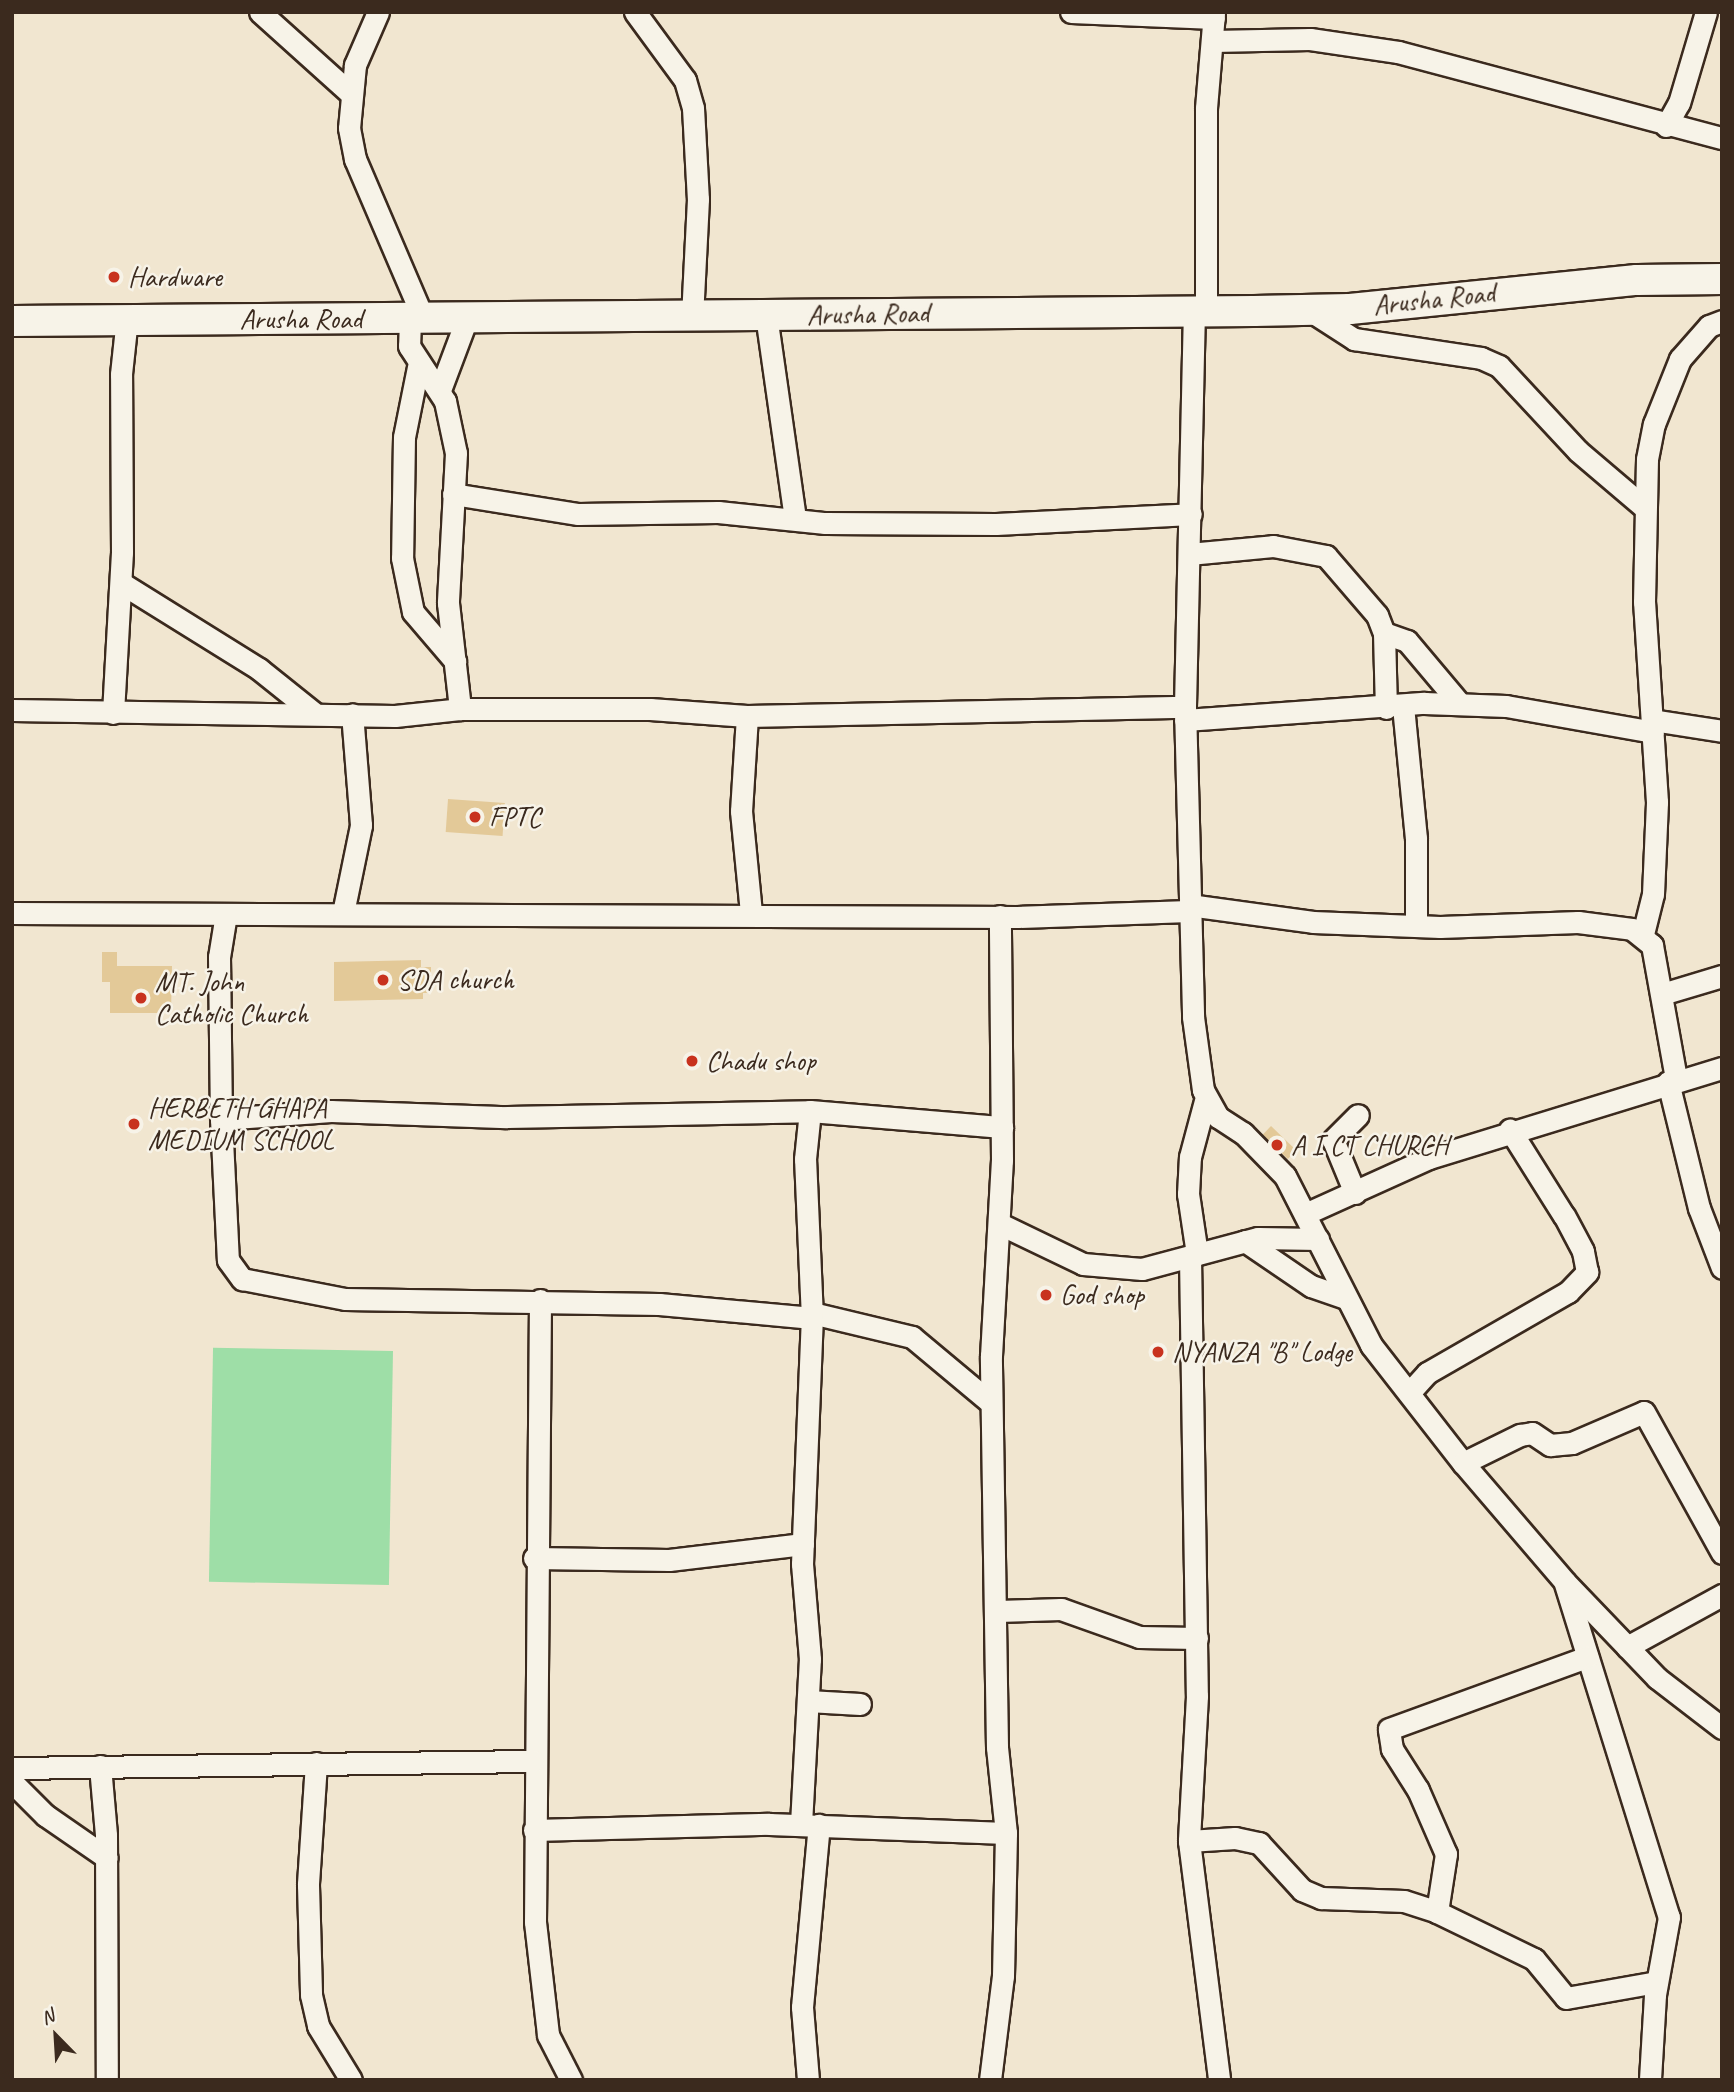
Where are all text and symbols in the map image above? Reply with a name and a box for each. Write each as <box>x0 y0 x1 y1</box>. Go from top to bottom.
place label: Hardware <box>128 260 222 294</box>
marker: Hardware <box>106 269 122 285</box>
street label: Arusha Road <box>1372 276 1496 322</box>
street label: Arusha Road <box>807 296 929 332</box>
street label: Arusha Road <box>240 302 362 336</box>
place label: FPTC <box>489 800 541 834</box>
marker: FPTC <box>467 809 483 825</box>
place label: SDA church <box>397 963 514 997</box>
place label: MT. John Catholic Church <box>155 965 309 1031</box>
marker: SDA church <box>375 972 391 988</box>
marker: MT. John Catholic Church <box>133 990 149 1006</box>
place label: Chadu shop <box>706 1044 815 1078</box>
marker: Chadu shop <box>684 1053 700 1069</box>
place label: HERBETH GHAPA MEDIUM SCHOOL <box>148 1091 333 1157</box>
marker: HERBETH GHAPA MEDIUM SCHOOL <box>126 1116 142 1132</box>
place label: A I CT CHURCH <box>1291 1128 1447 1162</box>
marker: A I CT CHURCH <box>1269 1137 1285 1153</box>
place label: God shop <box>1060 1278 1144 1312</box>
marker: God shop <box>1038 1287 1054 1303</box>
place label: NYANZA "B" Lodge <box>1172 1335 1352 1369</box>
marker: NYANZA "B" Lodge <box>1150 1344 1166 1360</box>
north arrow <box>21 2001 91 2071</box>
text: N <box>37 2003 58 2030</box>

